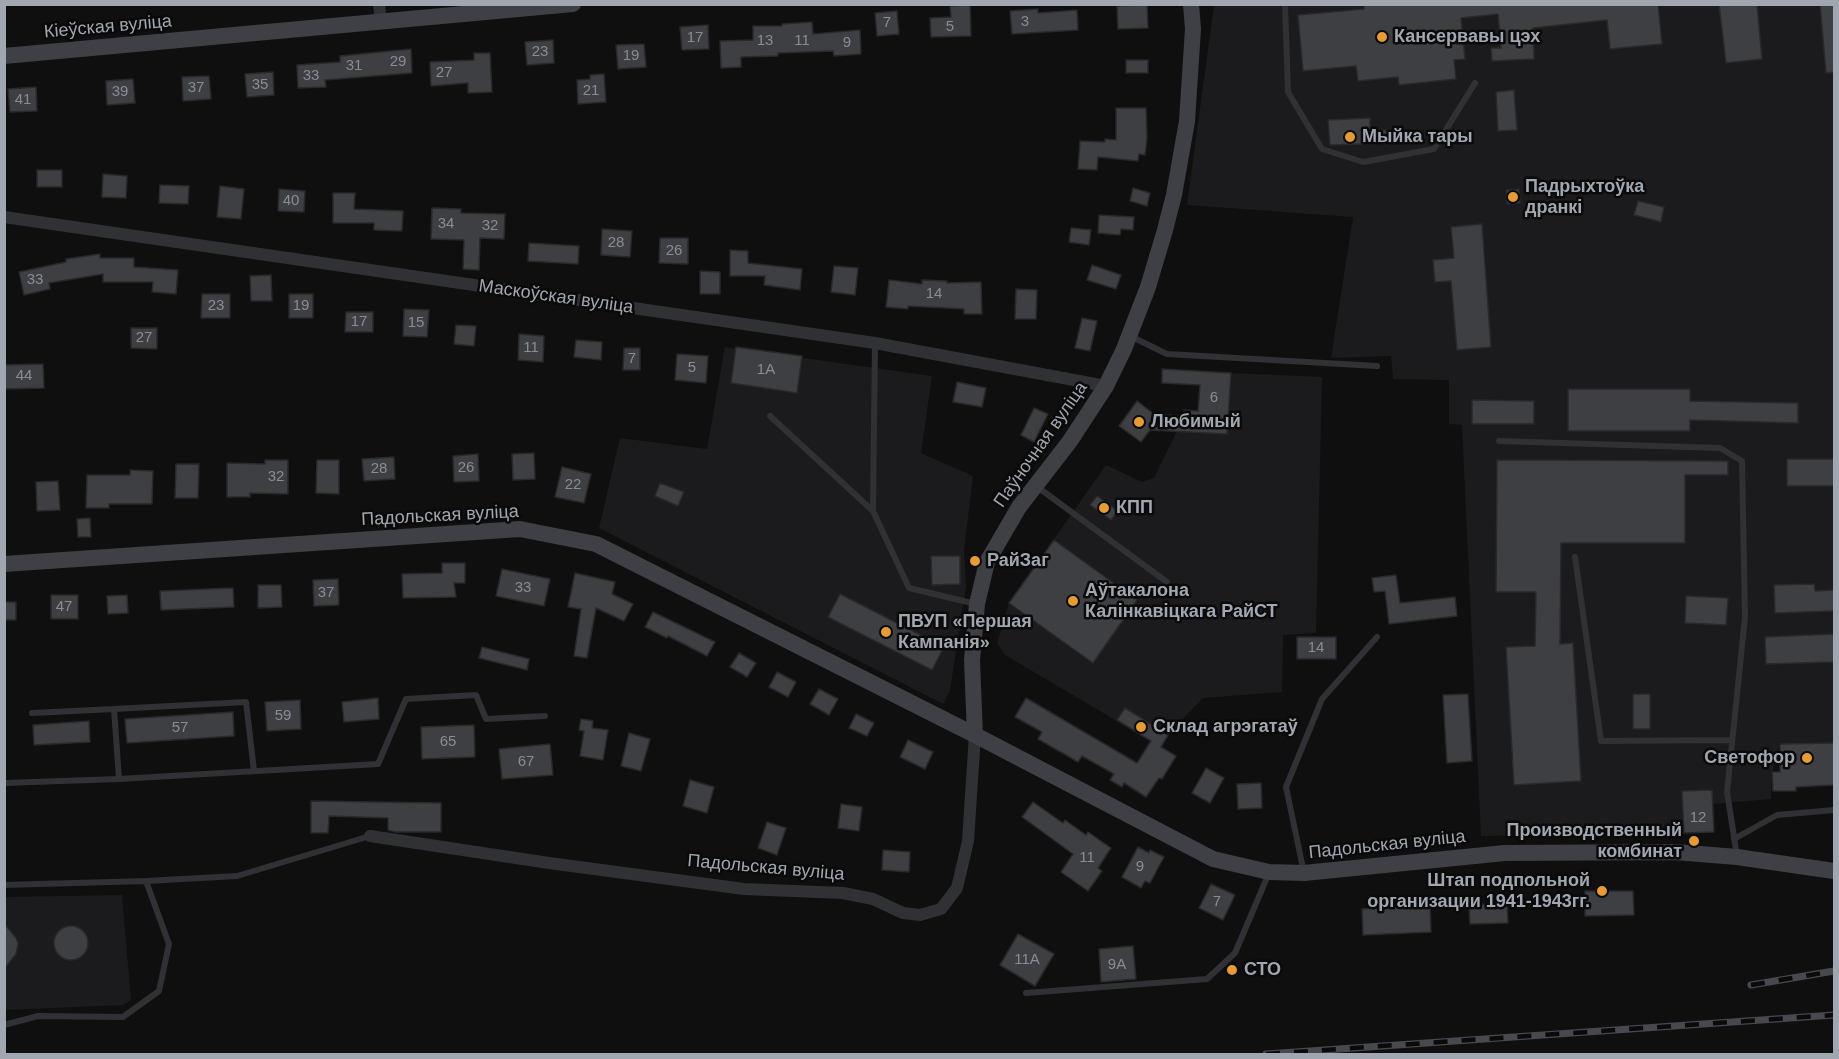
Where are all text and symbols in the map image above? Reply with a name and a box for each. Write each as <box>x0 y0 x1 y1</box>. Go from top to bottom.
street label: Кіеўская вуліца <box>43 11 173 43</box>
house number: 3 <box>1021 13 1029 31</box>
house number: 7 <box>883 14 891 32</box>
house number: 5 <box>946 18 954 36</box>
place label: Кансервавы цэх <box>1394 26 1540 48</box>
house number: 17 <box>687 29 703 47</box>
marker: Кансервавы цэх <box>1375 30 1389 44</box>
house number: 13 <box>757 32 773 50</box>
house number: 11 <box>794 32 810 50</box>
house number: 9 <box>843 34 851 52</box>
house number: 23 <box>532 43 548 61</box>
house number: 19 <box>623 47 639 65</box>
house number: 29 <box>390 53 406 71</box>
house number: 31 <box>346 57 362 75</box>
house number: 27 <box>436 64 452 82</box>
house number: 33 <box>303 67 319 85</box>
house number: 35 <box>252 76 268 94</box>
house number: 37 <box>188 79 204 97</box>
house number: 21 <box>583 82 599 100</box>
house number: 39 <box>112 83 128 101</box>
house number: 41 <box>15 91 31 109</box>
place label: Мыйка тары <box>1362 126 1473 148</box>
marker: Мыйка тары <box>1343 130 1357 144</box>
place label: Падрыхтоўка дранкі <box>1525 176 1644 219</box>
marker: Падрыхтоўка дранкі <box>1506 190 1520 204</box>
house number: 40 <box>283 192 299 210</box>
house number: 34 <box>438 215 454 233</box>
house number: 32 <box>482 217 498 235</box>
house number: 28 <box>608 234 624 252</box>
house number: 26 <box>666 242 682 260</box>
house number: 33 <box>27 271 43 289</box>
street label: Маскоўская вуліца <box>477 275 635 319</box>
house number: 14 <box>926 285 942 303</box>
house number: 23 <box>208 297 224 315</box>
house number: 19 <box>293 297 309 315</box>
house number: 17 <box>351 313 367 331</box>
house number: 15 <box>408 314 424 332</box>
house number: 27 <box>136 329 152 347</box>
house number: 11 <box>523 339 539 357</box>
house number: 7 <box>628 350 636 368</box>
house number: 5 <box>688 359 696 377</box>
house number: 1А <box>757 361 775 379</box>
house number: 44 <box>16 367 32 385</box>
street label: Паўночная вуліца <box>990 378 1092 512</box>
house number: 6 <box>1210 389 1218 407</box>
place label: Любимый <box>1151 411 1241 433</box>
marker: Любимый <box>1132 415 1146 429</box>
house number: 26 <box>458 459 474 477</box>
house number: 28 <box>371 460 387 478</box>
house number: 32 <box>268 468 284 486</box>
house number: 22 <box>565 476 581 494</box>
place label: КПП <box>1116 497 1153 519</box>
street label: Падольская вуліца <box>361 501 519 531</box>
marker: КПП <box>1097 501 1111 515</box>
place label: РайЗаг <box>987 550 1049 572</box>
marker: РайЗаг <box>968 554 982 568</box>
house number: 33 <box>515 579 531 597</box>
place label: Аўтакалона Калінкавіцкага РайСТ <box>1085 580 1278 622</box>
house number: 37 <box>318 584 334 602</box>
marker: Аўтакалона Калінкавіцкага РайСТ <box>1066 594 1080 608</box>
house number: 47 <box>56 598 72 616</box>
place label: ПВУП «Першая Кампанія» <box>898 611 1032 654</box>
marker: ПВУП «Першая Кампанія» <box>879 625 893 639</box>
house number: 14 <box>1308 639 1324 657</box>
house number: 59 <box>275 707 291 725</box>
place label: Склад агрэгатаў <box>1153 716 1298 738</box>
house number: 57 <box>172 719 188 737</box>
marker: Склад агрэгатаў <box>1134 720 1148 734</box>
house number: 65 <box>440 733 456 751</box>
place label: Светофор <box>1704 747 1795 769</box>
marker: Светофор <box>1800 751 1814 765</box>
house number: 67 <box>518 753 534 771</box>
house number: 12 <box>1690 809 1706 827</box>
place label: Производственный комбинат <box>1506 820 1682 862</box>
street label: Падольская вуліца <box>1308 826 1466 864</box>
marker: Производственный комбинат <box>1687 834 1701 848</box>
house number: 11 <box>1079 849 1095 867</box>
street label: Падольская вуліца <box>687 850 845 886</box>
house number: 9 <box>1136 858 1144 876</box>
place label: Штап подпольной организации 1941-1943гг. <box>1367 870 1590 912</box>
marker: Штап подпольной организации 1941-1943гг. <box>1595 884 1609 898</box>
house number: 7 <box>1213 893 1221 911</box>
house number: 11А <box>1014 951 1040 969</box>
house number: 9А <box>1108 956 1126 974</box>
place label: СТО <box>1244 959 1281 981</box>
marker: СТО <box>1225 963 1239 977</box>

